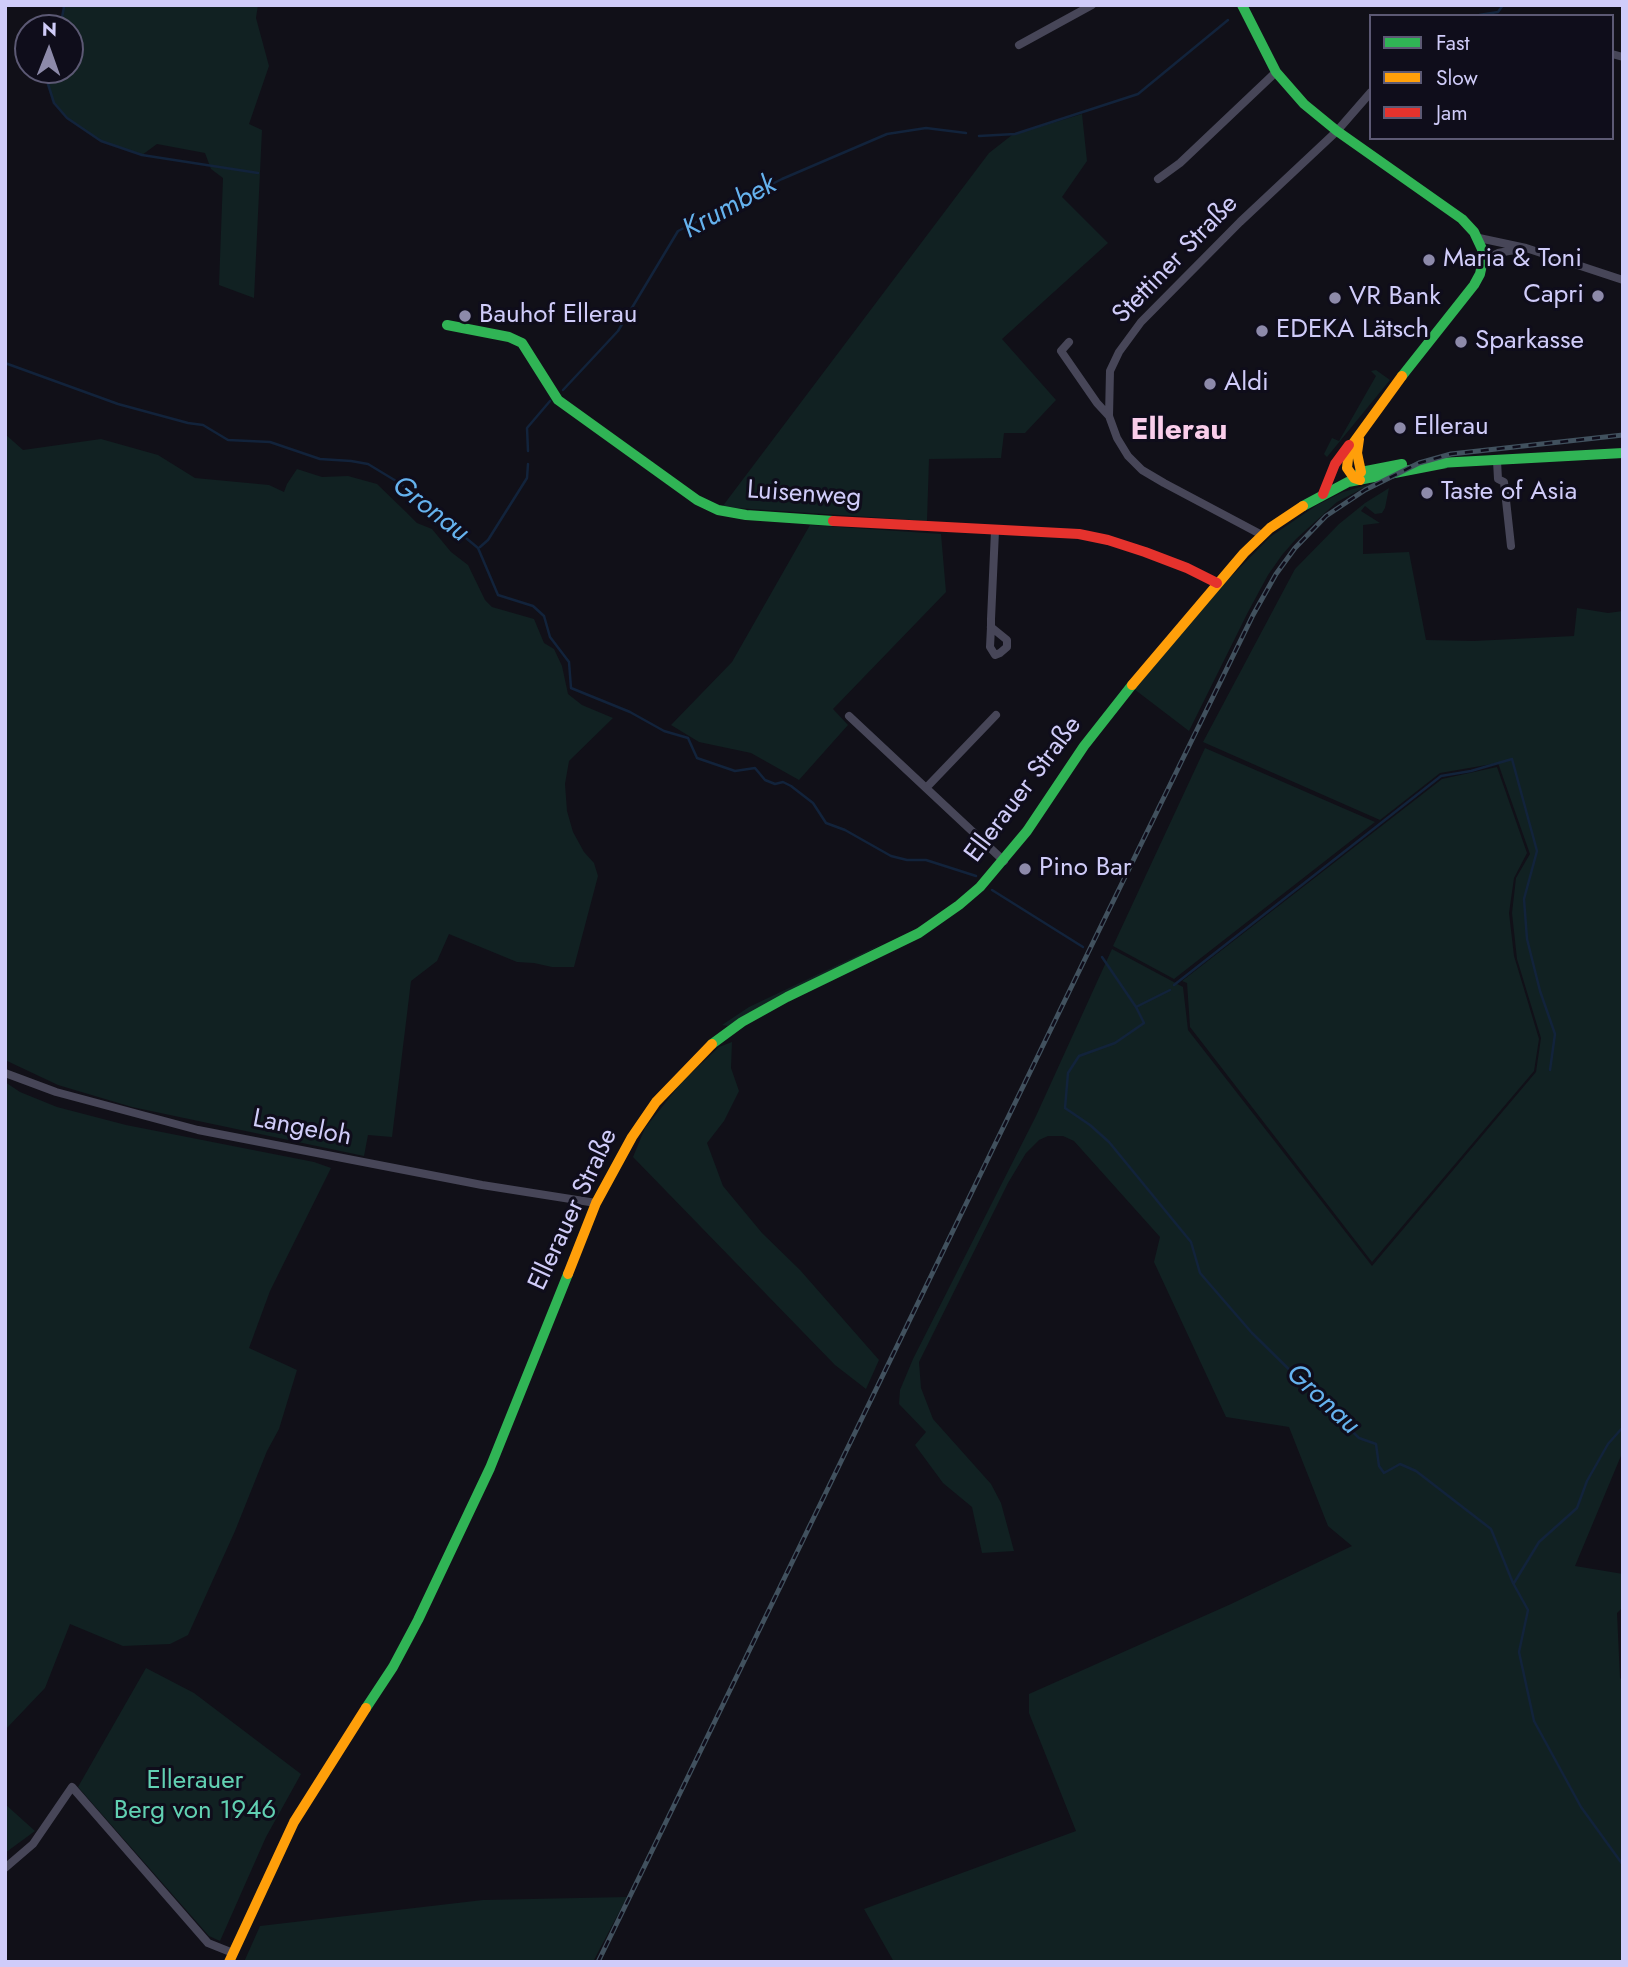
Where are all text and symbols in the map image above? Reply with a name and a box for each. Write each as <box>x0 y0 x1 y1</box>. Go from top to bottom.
north arrow <box>14 14 84 84</box>
legend <box>1369 14 1614 140</box>
text: N <box>42 16 57 43</box>
text: Fast <box>1436 28 1469 58</box>
text: Slow <box>1436 63 1478 93</box>
text: Jam <box>1436 98 1468 128</box>
water label: Krumbek <box>677 169 783 247</box>
street label: Stettiner Straße <box>1107 189 1245 331</box>
place label: Maria & Toni <box>1443 244 1582 276</box>
marker: Maria & Toni <box>1421 252 1437 268</box>
place label: Capri <box>1523 280 1584 312</box>
place label: VR Bank <box>1349 282 1441 314</box>
marker: Capri <box>1590 288 1606 304</box>
marker: VR Bank <box>1327 290 1343 306</box>
place label: Bauhof Ellerau <box>479 300 637 332</box>
marker: Bauhof Ellerau <box>457 308 473 324</box>
place label: EDEKA Lätsch <box>1276 315 1429 347</box>
marker: EDEKA Lätsch <box>1254 323 1270 339</box>
place label: Sparkasse <box>1475 326 1584 358</box>
marker: Sparkasse <box>1453 334 1469 350</box>
place label: Aldi <box>1224 368 1269 400</box>
marker: Aldi <box>1202 376 1218 392</box>
place label: Ellerau <box>1414 412 1489 444</box>
district label: Ellerau <box>1130 414 1228 450</box>
marker: Ellerau <box>1392 420 1408 436</box>
water label: Gronau <box>385 469 475 551</box>
street label: Luisenweg <box>746 475 862 515</box>
place label: Taste of Asia <box>1441 477 1577 509</box>
marker: Taste of Asia <box>1419 485 1435 501</box>
street label: Ellerauer Straße <box>959 711 1089 869</box>
place label: Pino Bar <box>1039 853 1132 885</box>
marker: Pino Bar <box>1017 861 1033 877</box>
street label: Langeloh <box>250 1104 354 1154</box>
street label: Ellerauer Straße <box>523 1124 625 1296</box>
water label: Gronau <box>1278 1357 1366 1443</box>
park label: Ellerauer Berg von 1946 <box>114 1766 276 1828</box>

